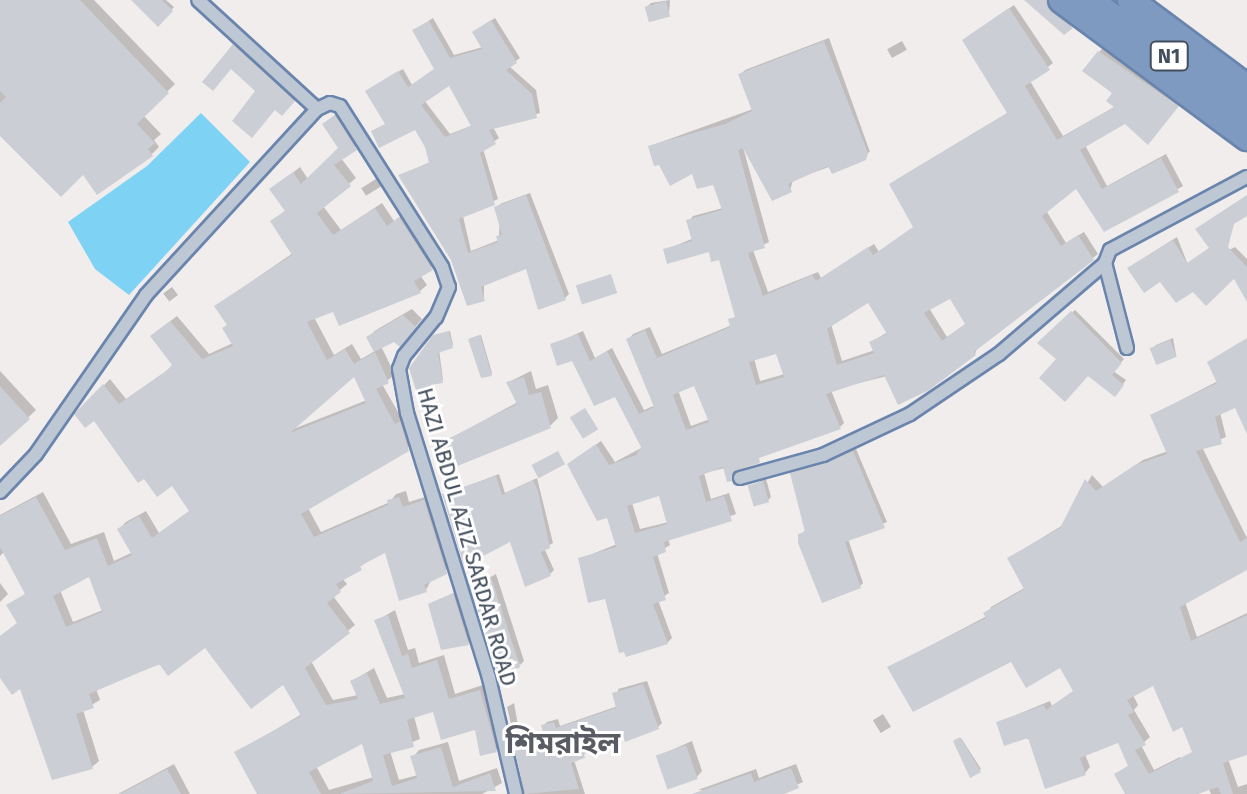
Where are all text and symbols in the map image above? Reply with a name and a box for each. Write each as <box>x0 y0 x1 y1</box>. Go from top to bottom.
road number: N1 <box>1149 40 1189 72</box>
street label: HAZI ABDUL AZIZ SARDAR ROAD <box>412 385 522 689</box>
district label: শিমরাইল <box>506 725 620 761</box>

